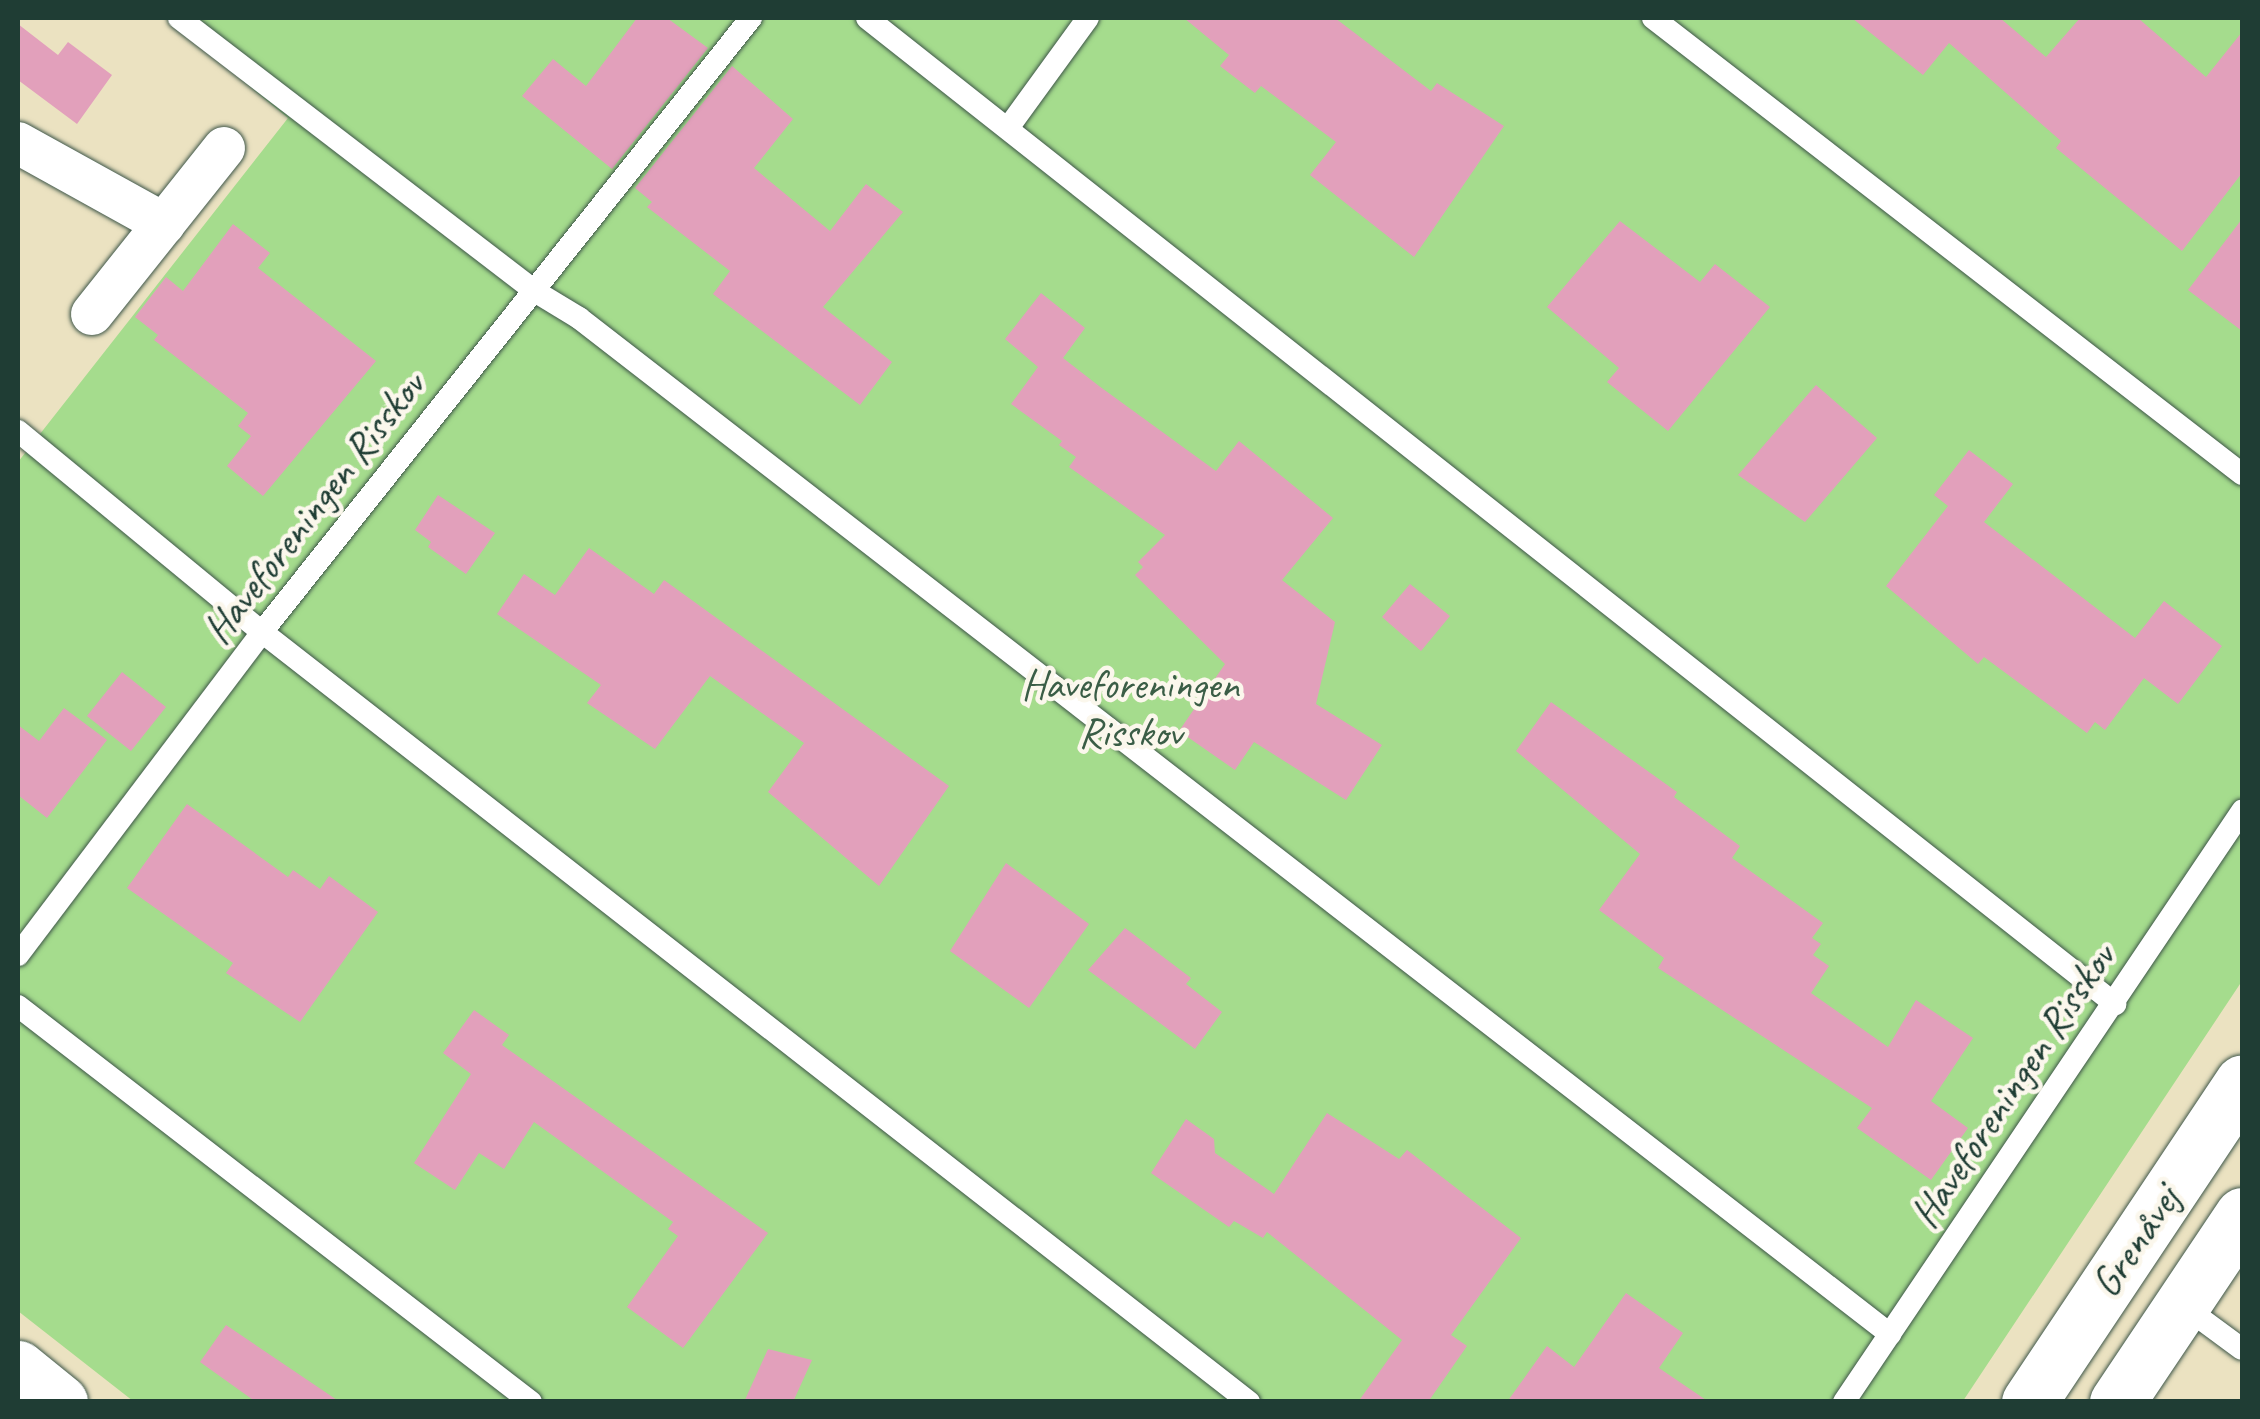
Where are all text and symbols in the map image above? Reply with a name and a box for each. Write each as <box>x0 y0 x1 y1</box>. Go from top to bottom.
street label: Haveforeningen Risskov <box>192 362 436 654</box>
park label: Haveforeningen Risskov <box>1021 660 1239 758</box>
street label: Haveforeningen Risskov <box>1900 935 2126 1237</box>
street label: Grenåvej <box>2081 1177 2191 1307</box>

